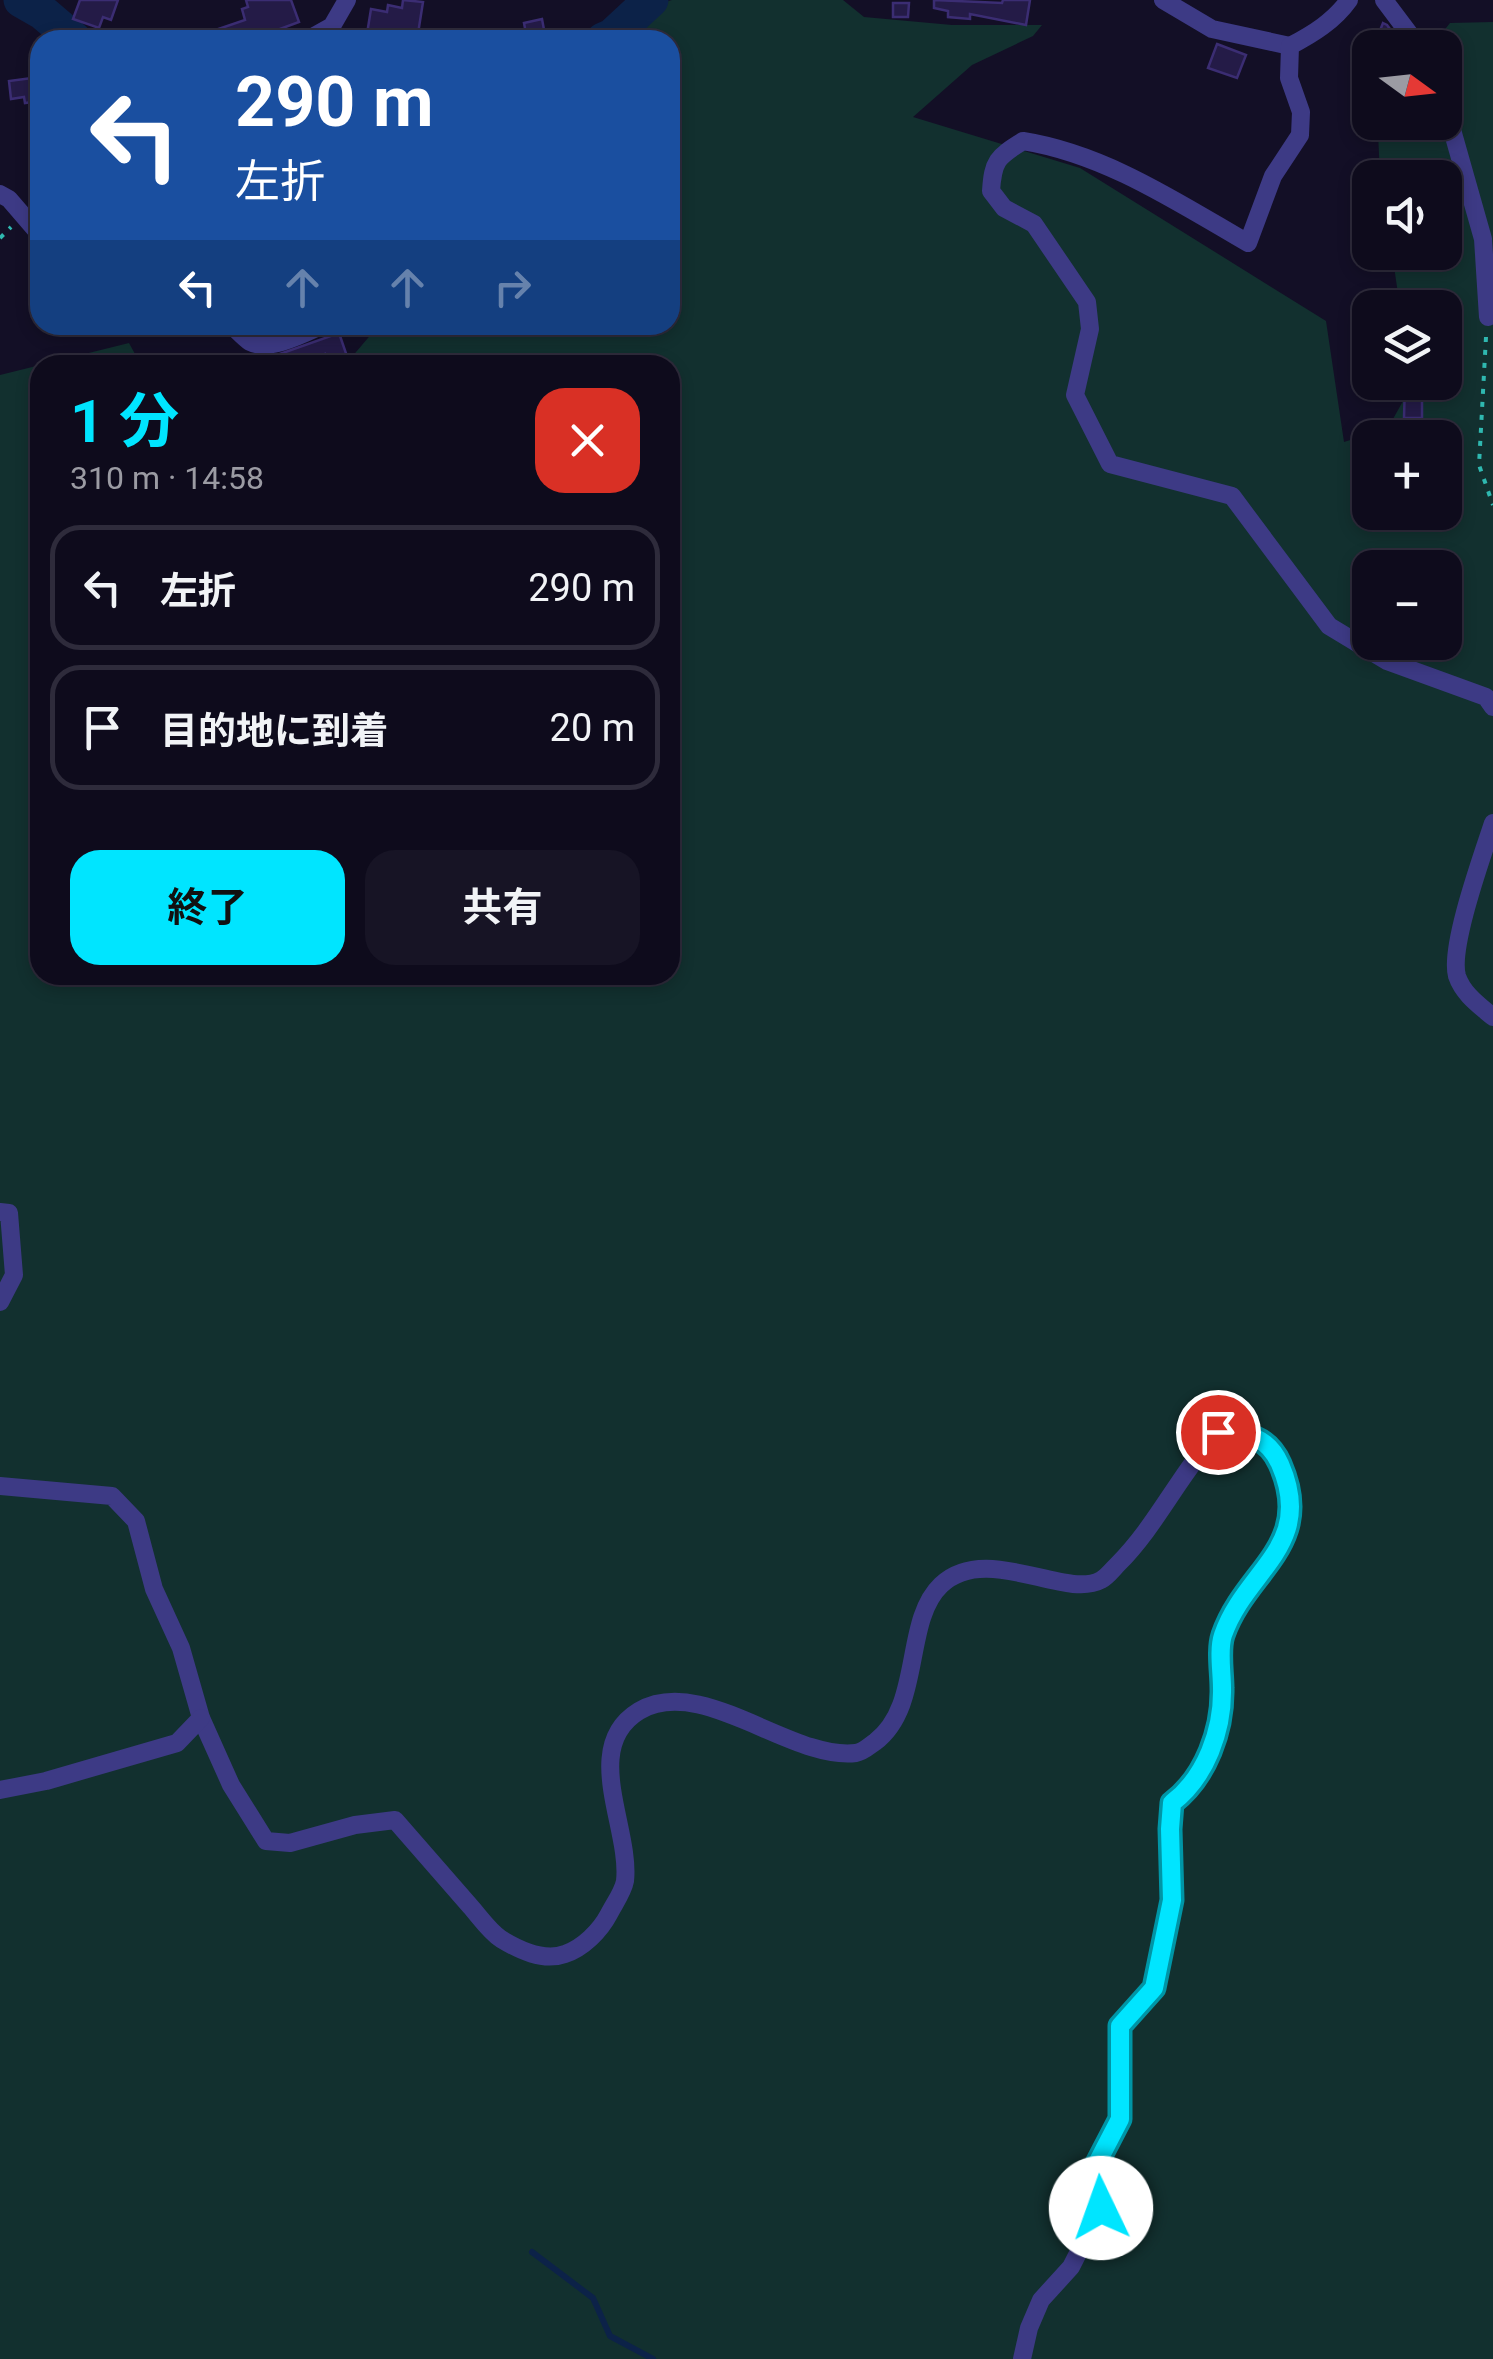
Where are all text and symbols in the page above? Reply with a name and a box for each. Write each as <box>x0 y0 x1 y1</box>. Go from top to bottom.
north arrow <box>1352 30 1462 140</box>
map controls <box>1352 30 1462 660</box>
text: 290 m <box>235 61 434 143</box>
icon: left <box>70 70 200 200</box>
text: 左折 <box>235 155 325 208</box>
button: sound <box>1352 160 1462 270</box>
icon: left <box>170 260 225 315</box>
icon: ahead <box>275 260 330 315</box>
icon: ahead <box>380 260 435 315</box>
icon: right <box>485 260 540 315</box>
button: layers <box>1352 290 1462 400</box>
text: 1 分 <box>70 386 179 457</box>
button: close <box>535 388 640 493</box>
button: + <box>1352 420 1462 530</box>
text: 310 m · 14:58 <box>70 459 264 497</box>
button: − <box>1352 550 1462 660</box>
icon: left <box>75 560 130 615</box>
text: 290 m <box>528 566 635 610</box>
text: 左折 <box>160 569 236 613</box>
icon: arrive <box>75 700 130 755</box>
text: 20 m <box>550 706 635 750</box>
text: 目的地に到着 <box>160 709 388 753</box>
button: 終了 <box>70 850 345 965</box>
button: 共有 <box>365 850 640 965</box>
pin <box>1176 1390 1261 1475</box>
icon: arrive <box>1191 1405 1246 1460</box>
position arrow <box>1049 2156 1153 2260</box>

